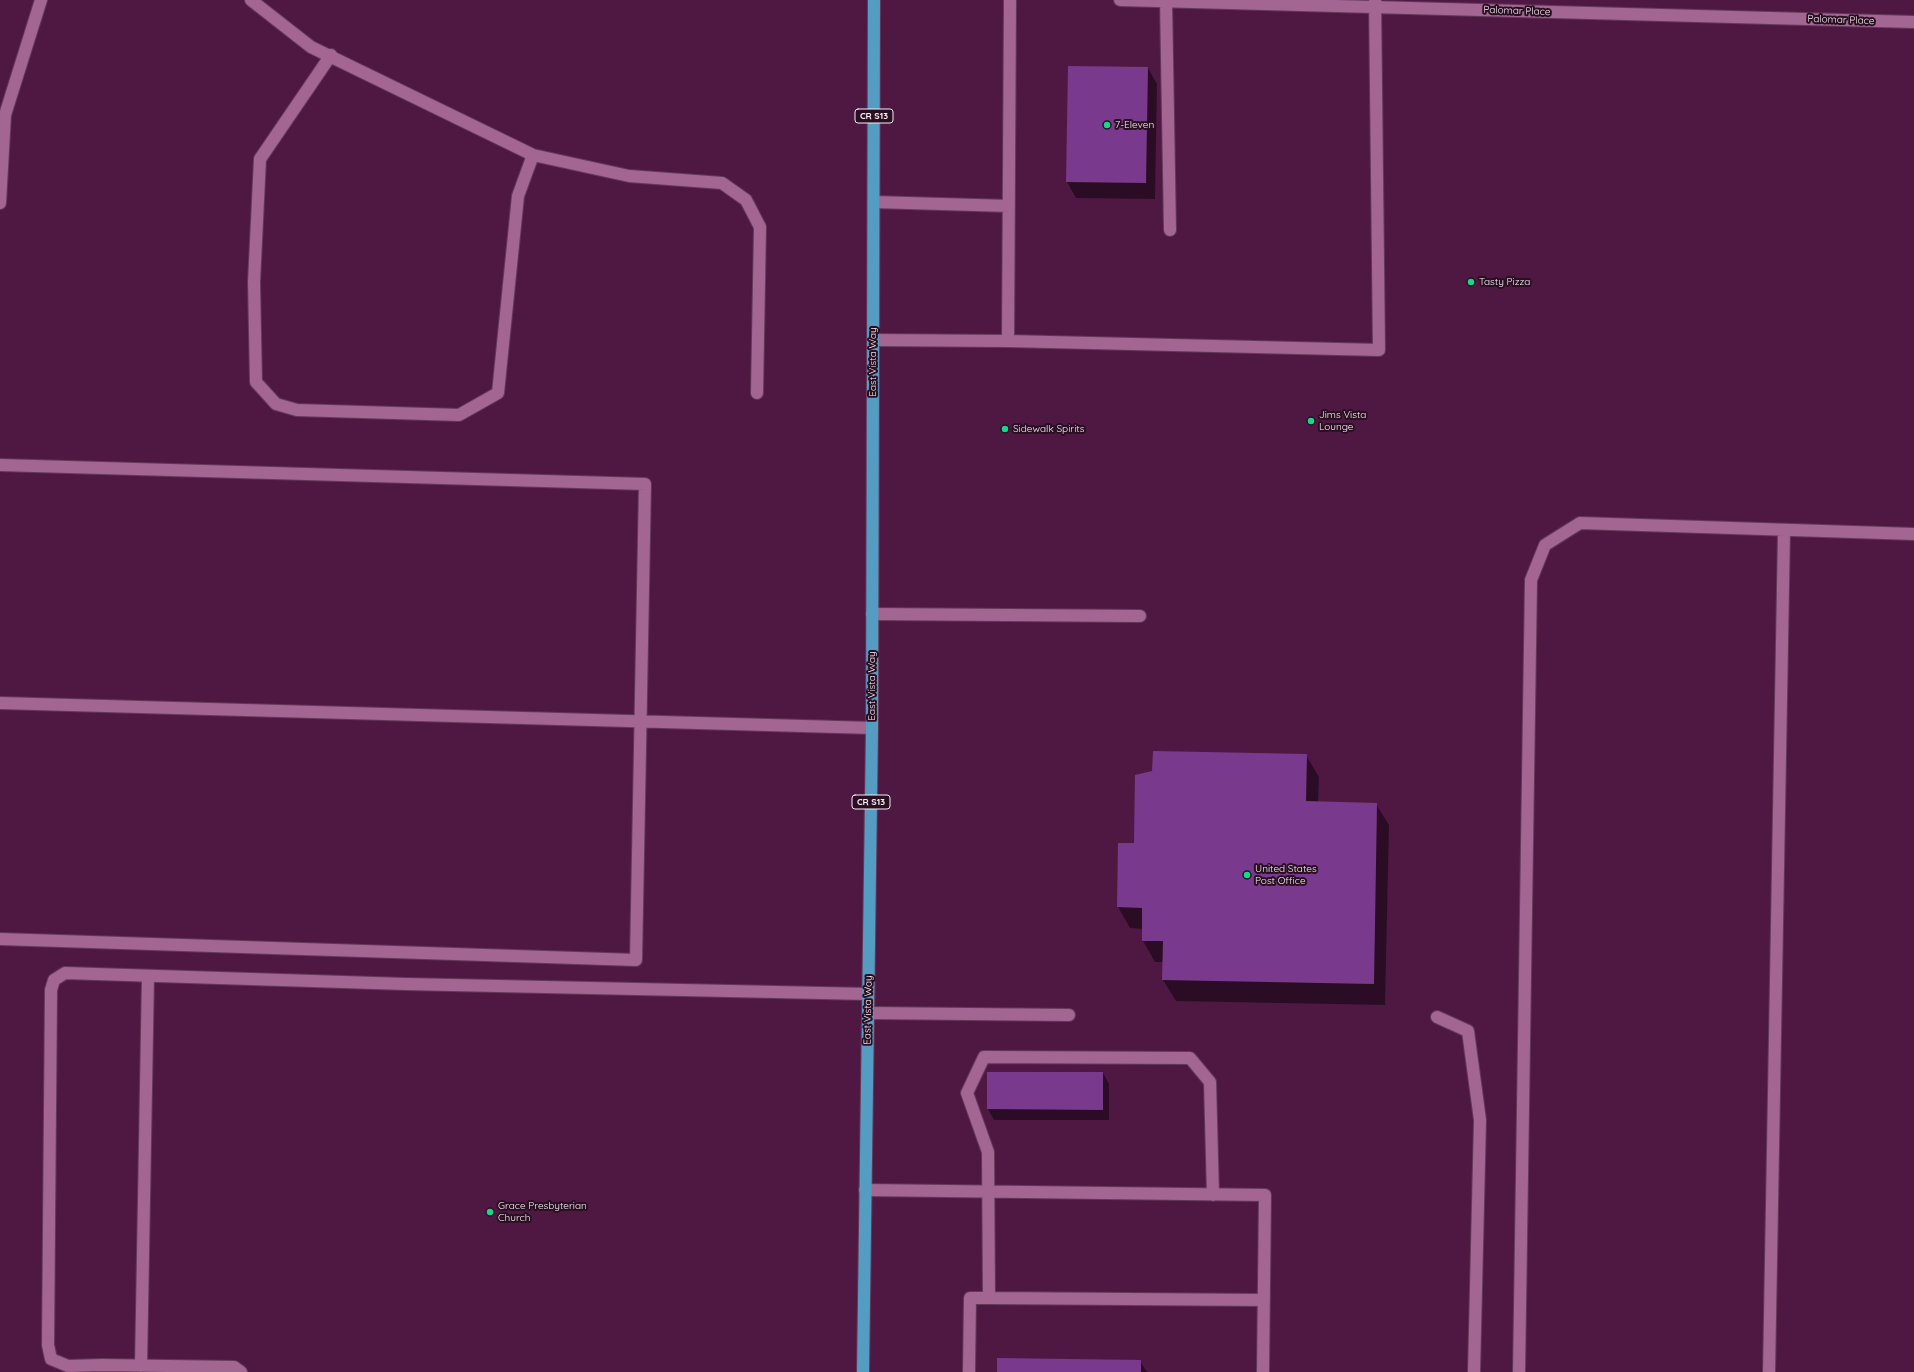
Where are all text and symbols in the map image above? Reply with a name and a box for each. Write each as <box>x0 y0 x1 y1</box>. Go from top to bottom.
street label: Palomar Place <box>1483 4 1551 18</box>
street label: Palomar Place <box>1807 13 1875 27</box>
road number: CR S13 <box>855 109 893 123</box>
place label: 7-Eleven <box>1115 119 1154 131</box>
marker: 7-Eleven <box>1102 120 1112 130</box>
place label: Tasty Pizza <box>1479 276 1530 288</box>
marker: Tasty Pizza <box>1466 277 1476 287</box>
street label: East Vista Way <box>867 327 879 397</box>
place label: Jims Vista Lounge <box>1319 409 1366 432</box>
marker: Jims Vista Lounge <box>1306 416 1316 426</box>
place label: Sidewalk Spirits <box>1013 423 1085 435</box>
marker: Sidewalk Spirits <box>1000 424 1010 434</box>
street label: East Vista Way <box>866 651 878 721</box>
road number: CR S13 <box>852 795 890 809</box>
place label: United States Post Office <box>1255 863 1317 886</box>
marker: United States Post Office <box>1242 870 1252 880</box>
street label: East Vista Way <box>861 975 875 1045</box>
place label: Grace Presbyterian Church <box>498 1200 587 1224</box>
marker: Grace Presbyterian Church <box>485 1207 495 1217</box>

